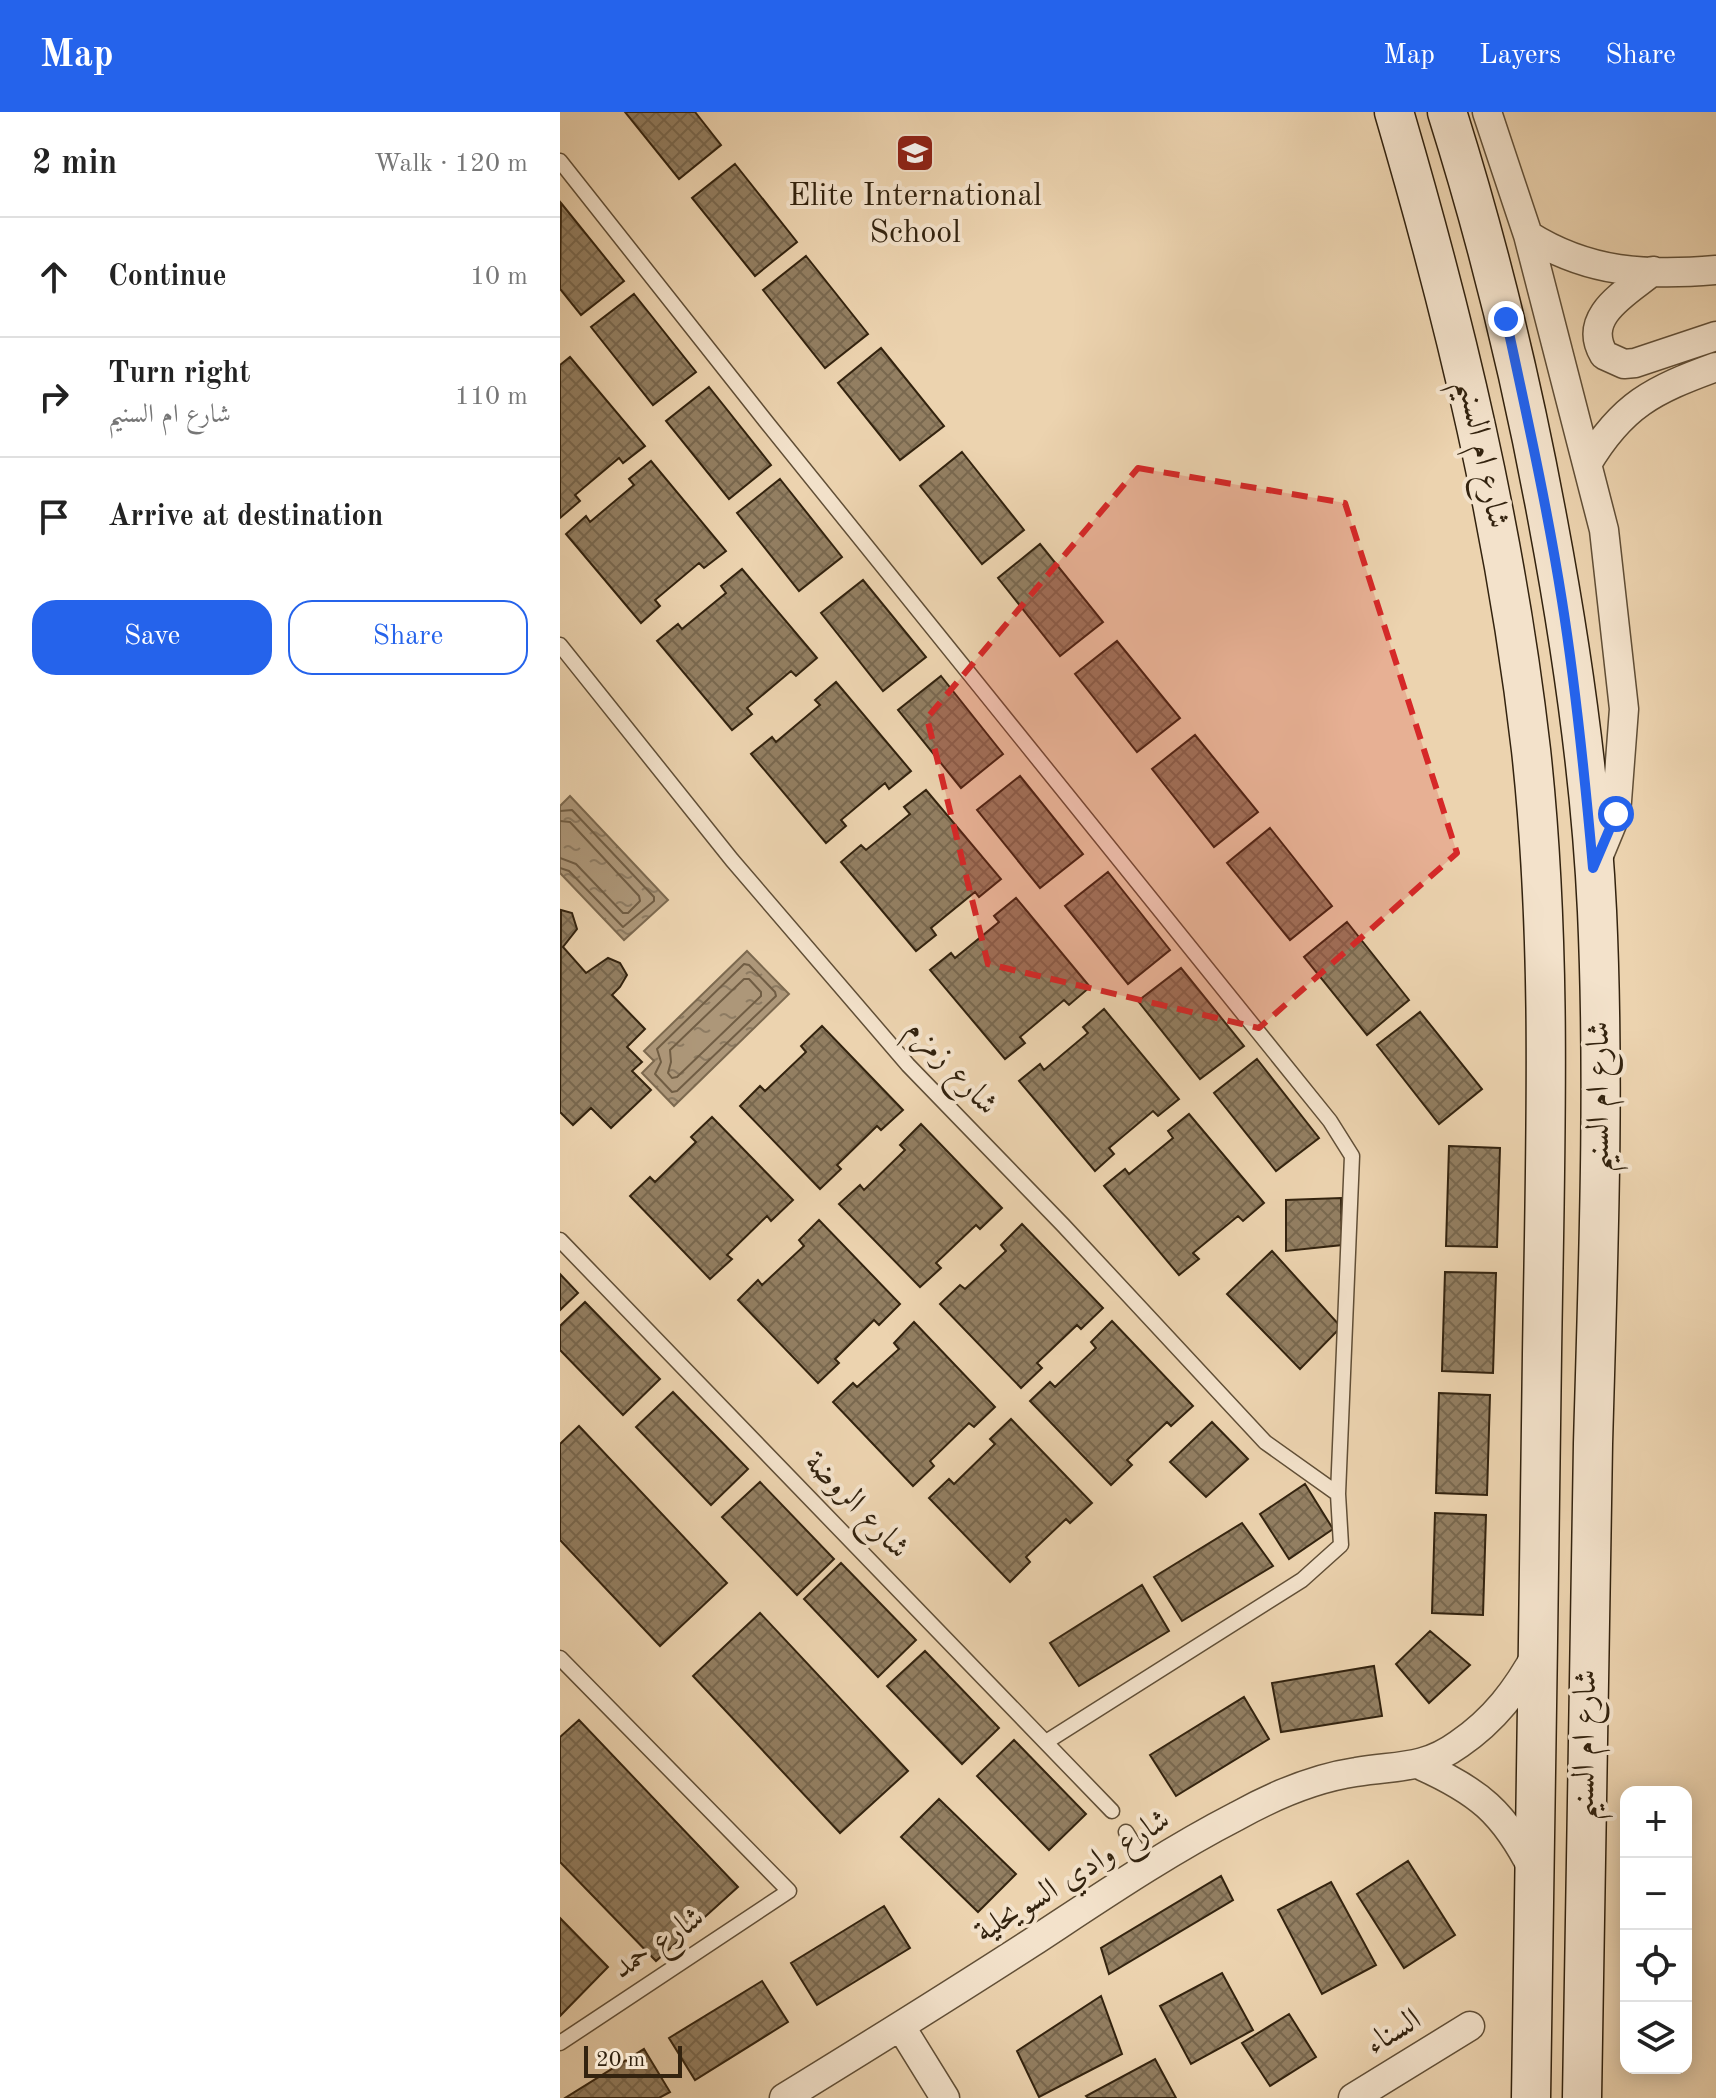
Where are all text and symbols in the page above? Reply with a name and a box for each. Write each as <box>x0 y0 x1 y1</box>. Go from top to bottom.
text: Map <box>40 37 114 75</box>
text: Map <box>1383 42 1435 70</box>
text: Layers <box>1479 42 1561 70</box>
text: Share <box>1605 42 1676 70</box>
school or university icon: Elite International School <box>894 132 936 174</box>
text: 2 min <box>32 147 117 181</box>
text: Walk · 120 m <box>374 151 528 177</box>
place label: Elite International School <box>788 181 1042 250</box>
icon: ahead <box>32 255 76 299</box>
text: Continue <box>108 262 227 292</box>
text: 10 m <box>470 264 528 290</box>
route end <box>1488 301 1524 337</box>
text: Turn right <box>108 359 250 389</box>
icon: right <box>32 375 76 419</box>
street label: شارع ام السنيم <box>1438 377 1513 534</box>
text: 110 m <box>455 384 528 410</box>
text: شارع ام السنيم <box>108 402 231 428</box>
icon: arrive <box>32 495 76 539</box>
text: Arrive at destination <box>108 502 383 532</box>
button: Save <box>32 600 272 675</box>
button: Share <box>288 600 528 675</box>
route start <box>1598 796 1634 832</box>
street label: شارع زمزم <box>892 1014 1003 1128</box>
street label: شارع ام السنيم <box>1584 1021 1629 1173</box>
street label: شارع الروضة <box>792 1446 915 1571</box>
street label: شارع ام السنيم <box>1569 1669 1616 1821</box>
map controls <box>1620 1786 1692 2074</box>
button: + <box>1620 1786 1692 1858</box>
street label: شارع وادي السويحلية <box>970 1804 1180 1957</box>
button: − <box>1620 1858 1692 1930</box>
street label: شارع حمد <box>607 1902 715 1993</box>
button: locate <box>1620 1930 1692 2002</box>
button: layers <box>1620 2002 1692 2074</box>
street label: السناء <box>1361 2004 1427 2062</box>
scale bar <box>584 2042 682 2078</box>
text: 20 m <box>596 2049 645 2071</box>

